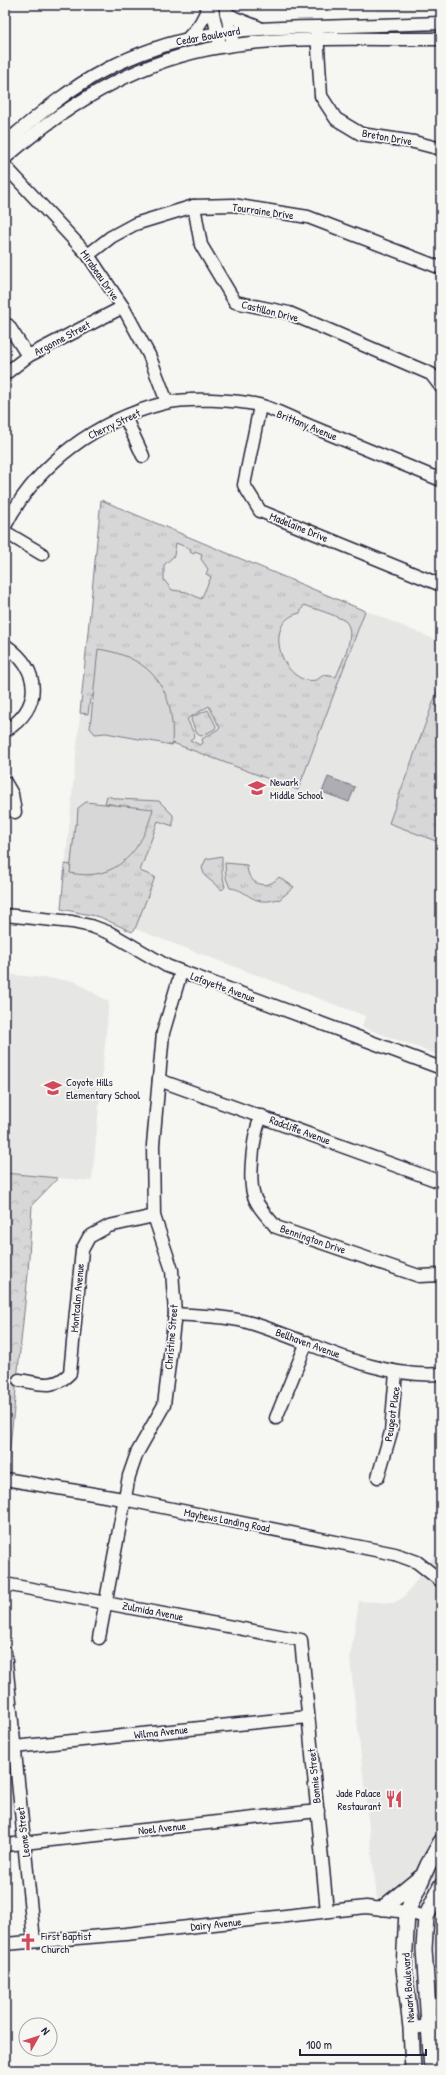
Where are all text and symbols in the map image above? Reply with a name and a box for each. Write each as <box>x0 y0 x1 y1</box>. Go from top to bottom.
street label: Cedar Boulevard <box>175 23 242 49</box>
street label: Breton Drive <box>361 126 414 148</box>
street label: Tourraine Drive <box>231 200 295 222</box>
street label: Mirabeau Drive <box>78 247 123 303</box>
street label: Castillon Drive <box>240 297 301 325</box>
street label: Argonne Street <box>32 317 93 359</box>
street label: Cherry Street <box>86 406 143 442</box>
street label: Brittany Avenue <box>275 406 340 444</box>
street label: Madelaine Drive <box>268 509 331 545</box>
place label: Newark Middle School <box>270 775 323 802</box>
school or university icon: Newark Middle School <box>247 778 267 798</box>
street label: Lafayette Avenue <box>189 969 258 1005</box>
place label: Coyote Hills Elementary School <box>66 1075 140 1102</box>
school or university icon: Coyote Hills Elementary School <box>43 1078 63 1098</box>
street label: Radcliffe Avenue <box>268 1113 333 1148</box>
street label: Bennington Drive <box>278 1221 348 1257</box>
street label: Montcalm Avenue <box>67 1262 87 1333</box>
street label: Christine Street <box>161 1304 181 1370</box>
street label: Bellhaven Avenue <box>274 1325 343 1361</box>
street label: Peugeot Place <box>381 1385 403 1442</box>
street label: Mayhews Landing Road <box>183 1505 272 1535</box>
street label: Zulmida Avenue <box>121 1598 185 1624</box>
street label: Wilma Avenue <box>133 1722 189 1742</box>
street label: Bonnie Street <box>304 1748 324 1804</box>
place label: Jade Palace Restaurant <box>336 1786 382 1813</box>
restaurant icon: Jade Palace Restaurant <box>384 1789 404 1809</box>
street label: Leone Street <box>13 1806 33 1858</box>
street label: Noel Avenue <box>137 1818 187 1837</box>
street label: Dairy Avenue <box>190 1914 243 1934</box>
place label: First Baptist Church <box>40 1929 91 1956</box>
church icon: First Baptist Church <box>18 1932 38 1952</box>
street label: Newark Boulevard <box>399 1952 417 2023</box>
north arrow <box>18 2017 58 2057</box>
text: N <box>38 2024 53 2037</box>
scale bar <box>300 2031 426 2057</box>
text: 100 m <box>306 2036 332 2053</box>

